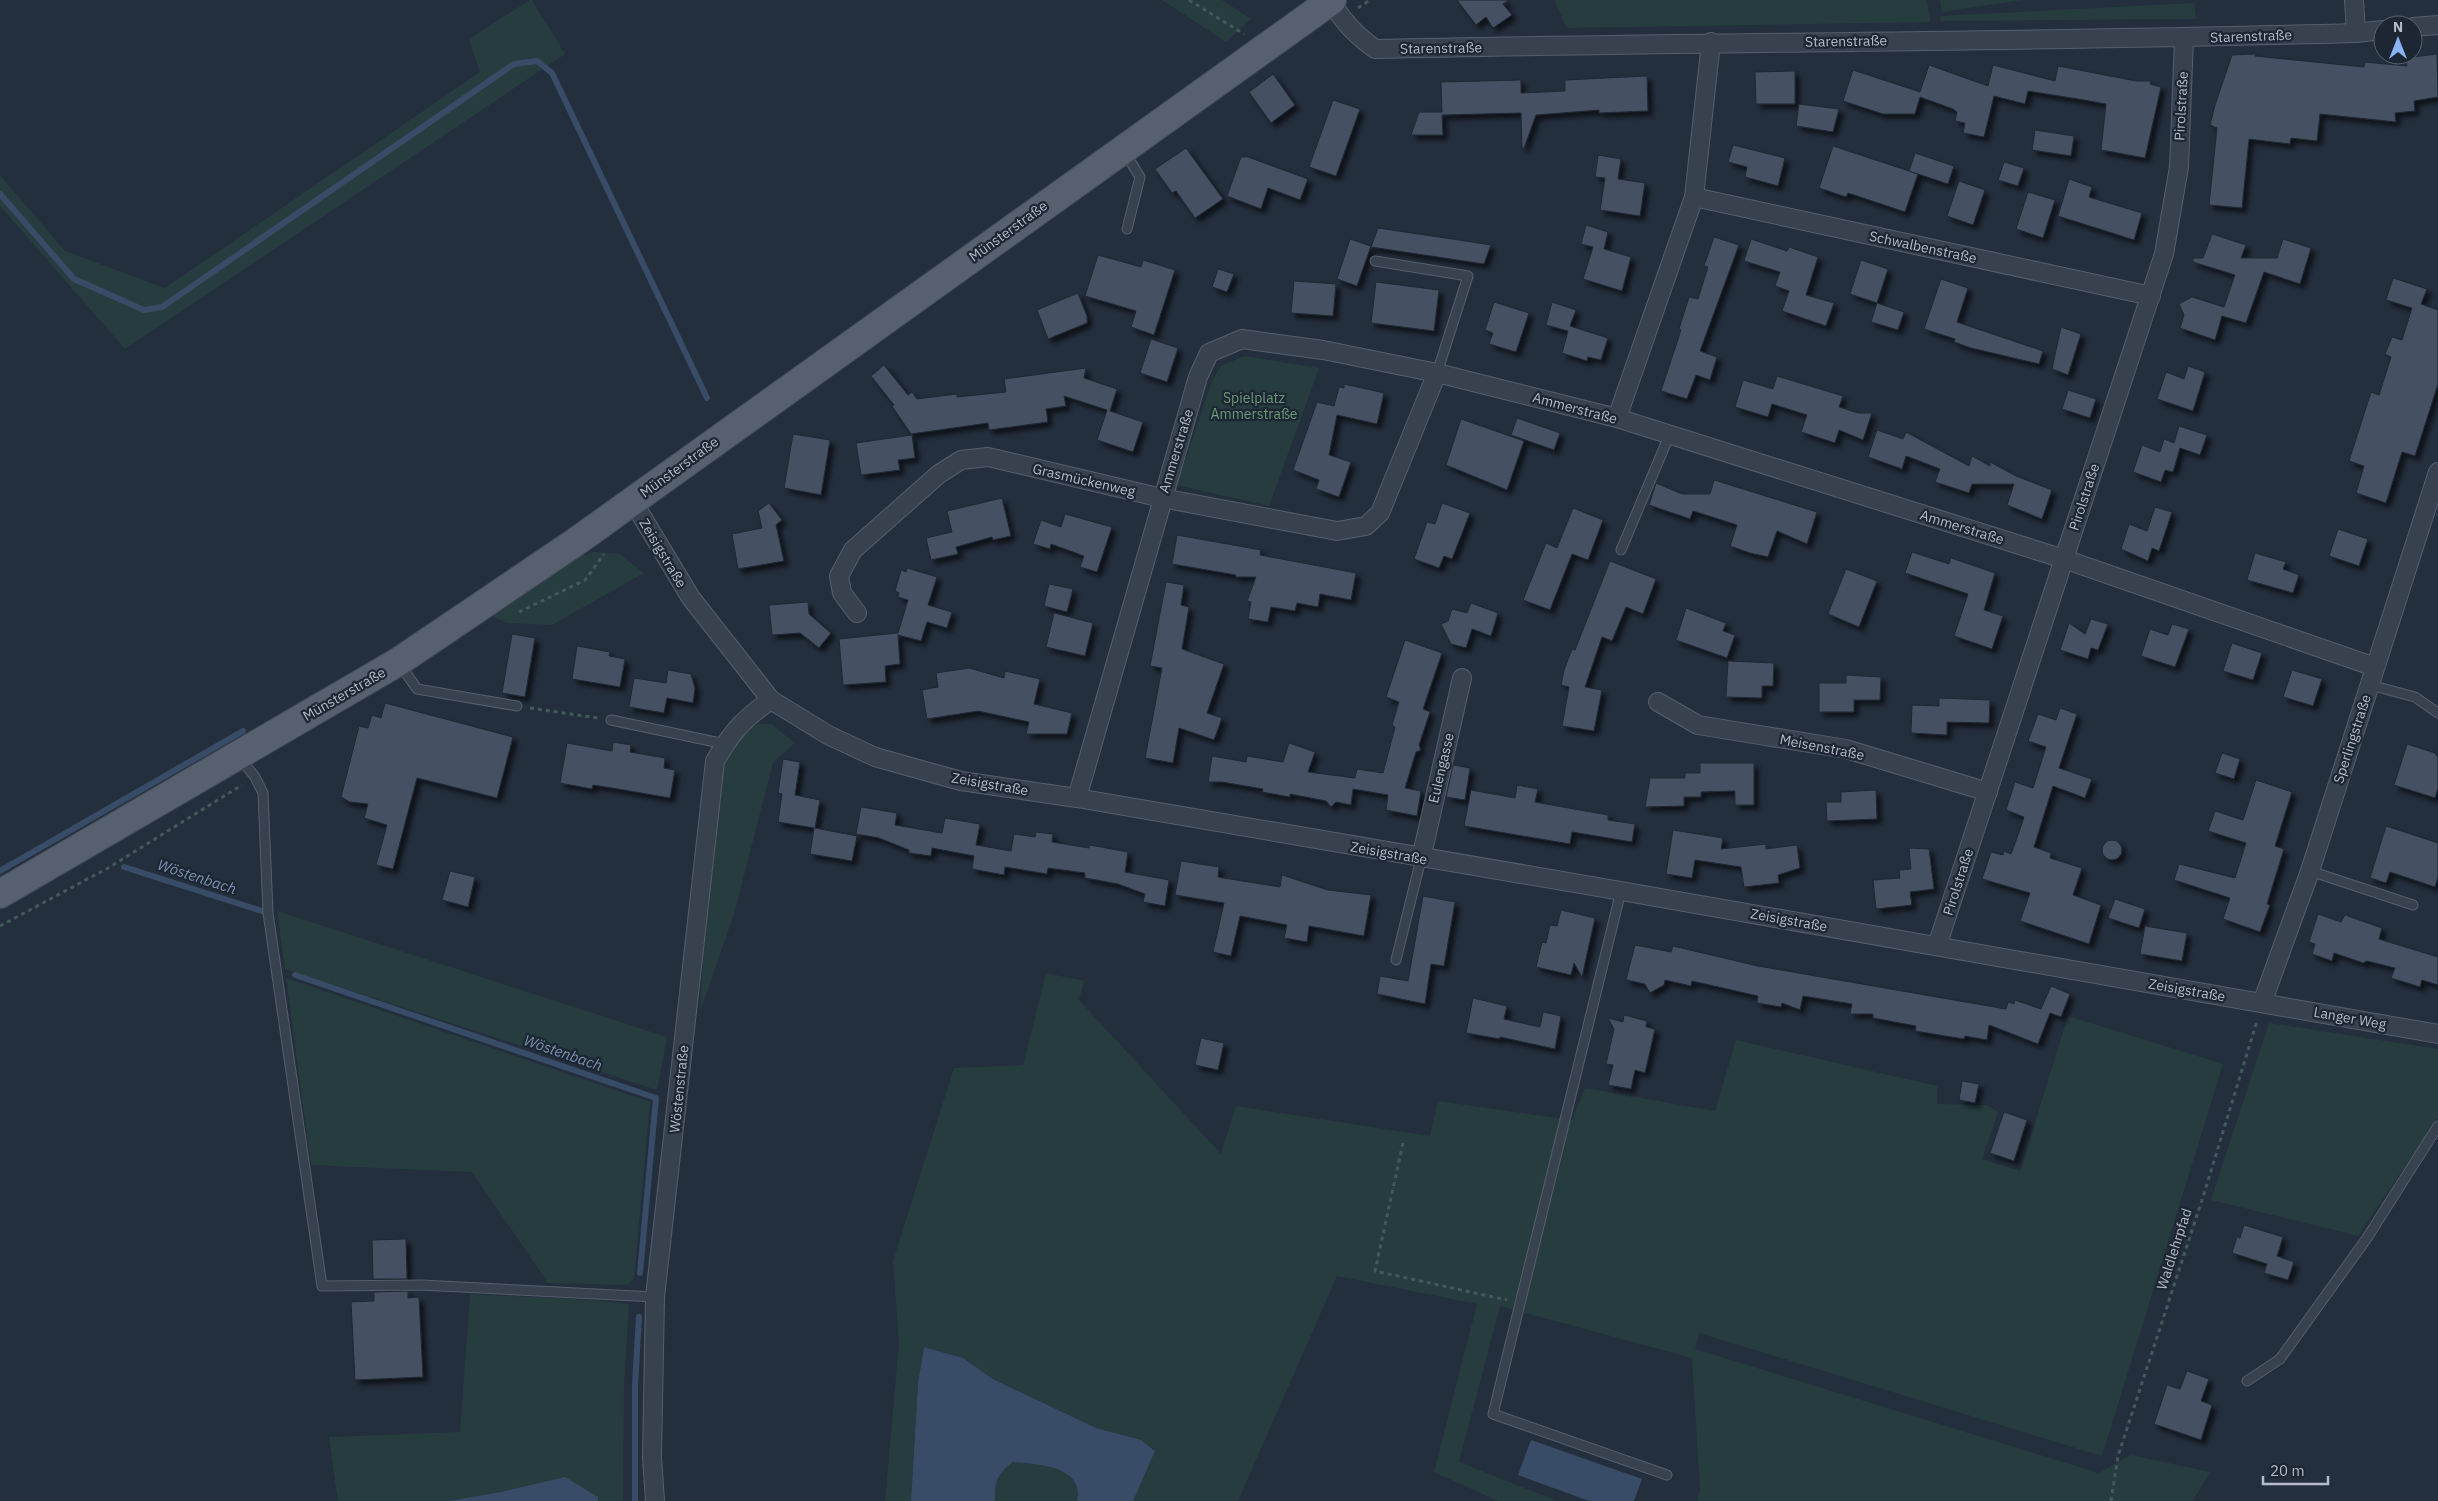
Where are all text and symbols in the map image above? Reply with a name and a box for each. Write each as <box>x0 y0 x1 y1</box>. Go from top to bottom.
north arrow <box>2373 15 2423 65</box>
text: N <box>2393 18 2403 36</box>
street label: Starenstraße <box>2210 26 2293 46</box>
street label: Starenstraße <box>1805 31 1887 51</box>
street label: Starenstraße <box>1400 38 1482 58</box>
street label: Pirolstraße <box>2170 70 2192 141</box>
street label: Münsterstraße <box>965 196 1051 265</box>
street label: Schwalbenstraße <box>1868 227 1979 267</box>
street label: Ammerstraße <box>1531 388 1620 428</box>
park label: Spielplatz Ammerstraße <box>1210 389 1298 423</box>
street label: Ammerstraße <box>1155 406 1197 495</box>
street label: Münsterstraße <box>636 432 722 501</box>
street label: Grasmückenweg <box>1031 459 1138 501</box>
street label: Pirolstraße <box>2065 461 2103 533</box>
street label: Ammerstraße <box>1918 506 2007 548</box>
street label: Zeisigstraße <box>635 515 691 591</box>
street label: Münsterstraße <box>299 663 389 725</box>
street label: Sperlingstraße <box>2329 692 2375 786</box>
street label: Meisenstraße <box>1778 730 1866 764</box>
street label: Eulengasse <box>1424 731 1458 805</box>
street label: Zeisigstraße <box>950 768 1030 800</box>
street label: Zeisigstraße <box>1349 837 1429 869</box>
street label: Pirolstraße <box>1939 846 1977 918</box>
water label: Wöstenbach <box>155 855 239 898</box>
street label: Zeisigstraße <box>1749 904 1829 936</box>
street label: Zeisigstraße <box>2147 974 2227 1006</box>
street label: Langer Weg <box>2312 1003 2388 1033</box>
water label: Wöstenbach <box>521 1030 605 1075</box>
street label: Wöstenstraße <box>665 1044 693 1134</box>
street label: Waldlehrpfad <box>2152 1206 2196 1292</box>
scale bar <box>2263 1454 2328 1486</box>
text: 20 m <box>2270 1461 2305 1480</box>

